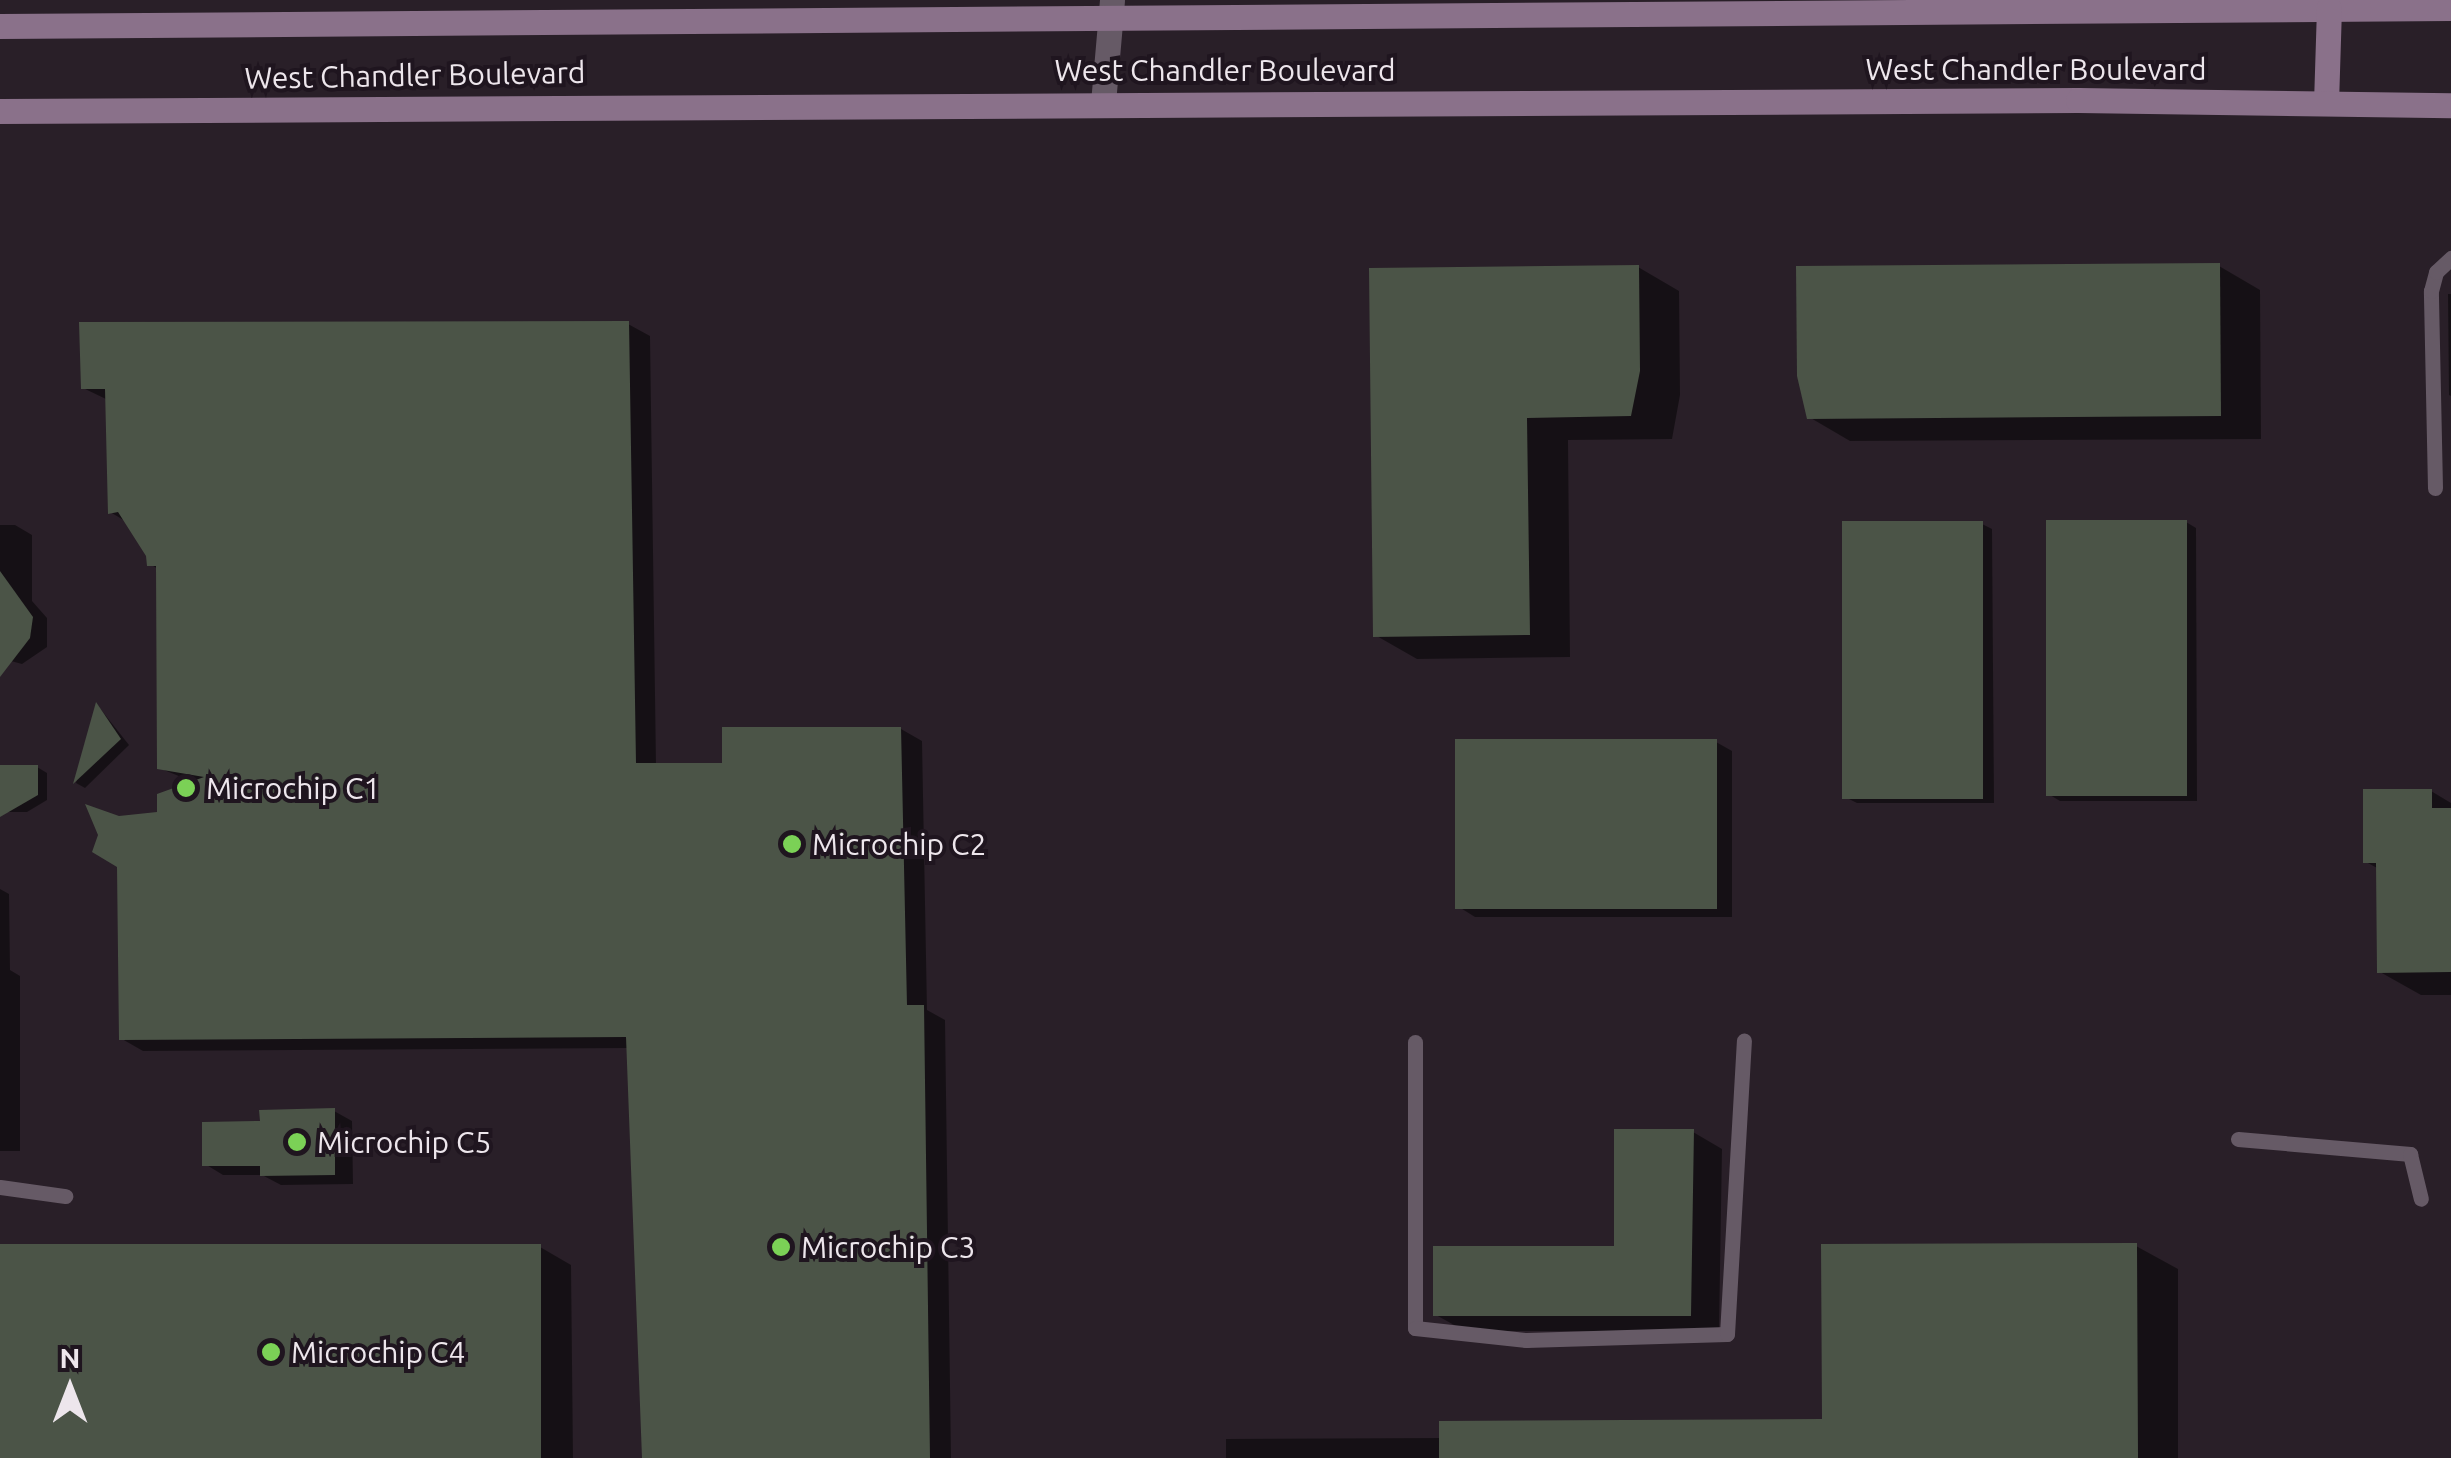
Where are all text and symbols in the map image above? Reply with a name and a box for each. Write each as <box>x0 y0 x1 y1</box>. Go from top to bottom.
street label: West Chandler Boulevard <box>1866 51 2206 87</box>
street label: West Chandler Boulevard <box>1055 52 1395 88</box>
street label: West Chandler Boulevard <box>244 54 586 96</box>
place label: Microchip C1 <box>206 770 380 806</box>
marker: Microchip C1 <box>175 777 197 799</box>
place label: Microchip C2 <box>812 826 986 862</box>
marker: Microchip C2 <box>781 833 803 855</box>
place label: Microchip C5 <box>317 1124 491 1160</box>
marker: Microchip C5 <box>286 1131 308 1153</box>
place label: Microchip C3 <box>801 1229 975 1265</box>
marker: Microchip C3 <box>770 1236 792 1258</box>
place label: Microchip C4 <box>291 1334 465 1370</box>
north arrow <box>20 1338 120 1438</box>
marker: Microchip C4 <box>260 1341 282 1363</box>
text: N <box>60 1342 80 1373</box>

